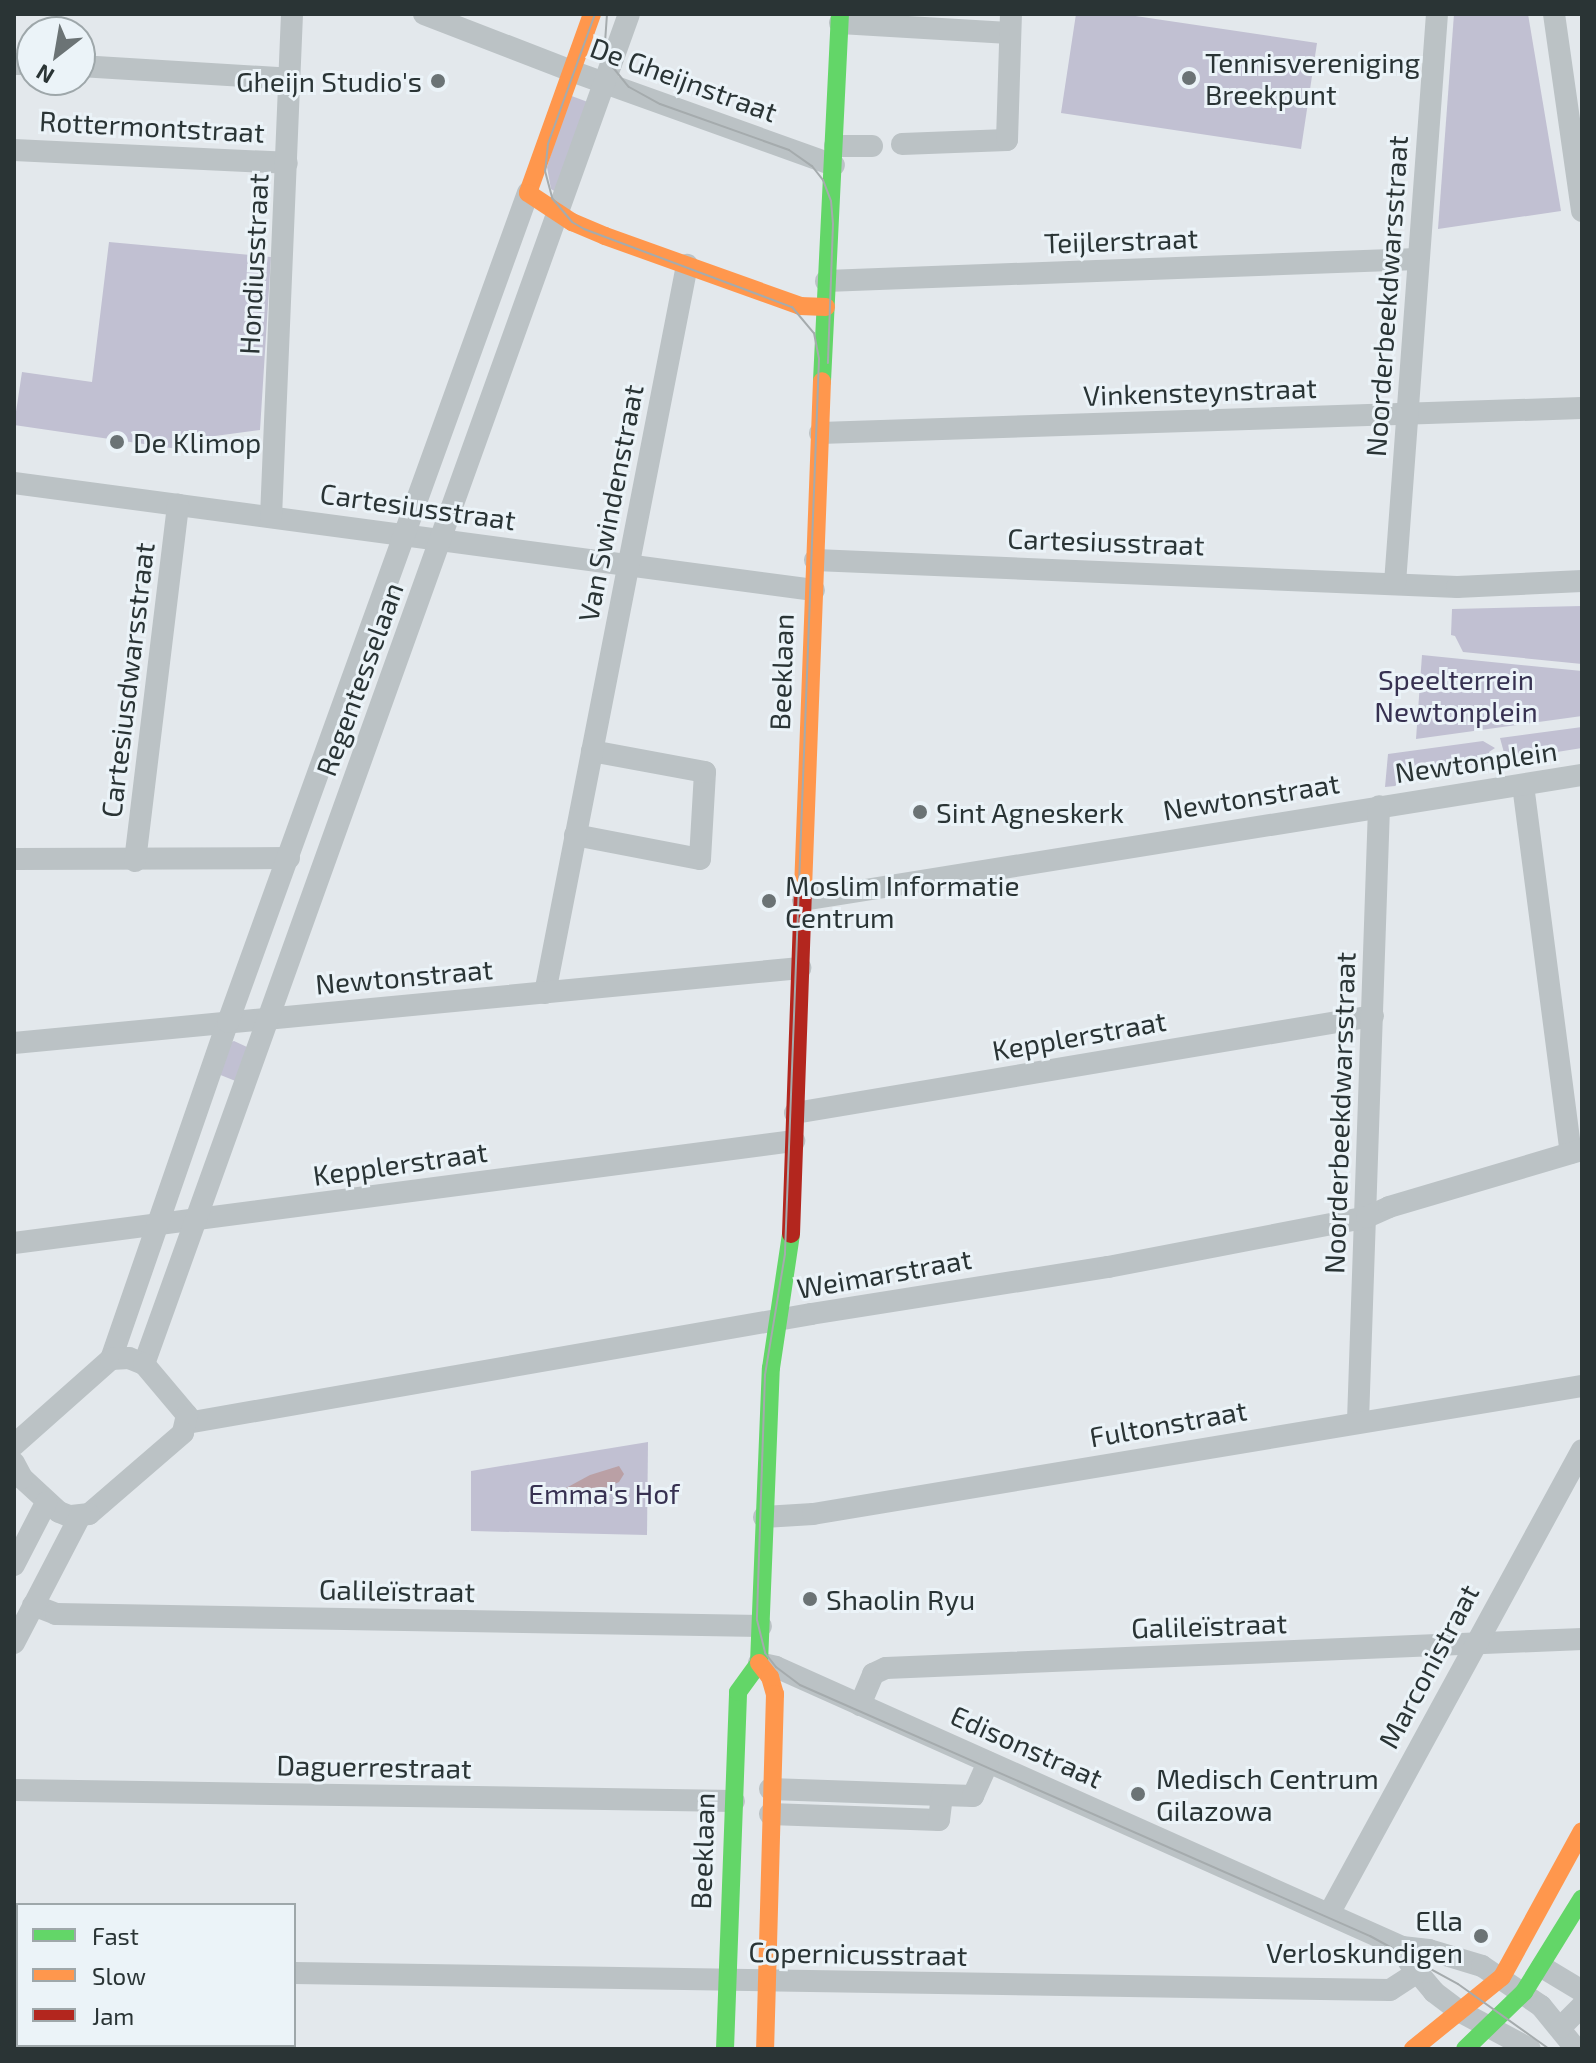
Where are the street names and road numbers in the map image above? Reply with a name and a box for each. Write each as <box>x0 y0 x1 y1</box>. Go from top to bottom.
street label: De Gheijnstraat <box>586 30 782 128</box>
street label: Rottermontstraat <box>39 103 265 149</box>
street label: Noorderbeekdwarsstraat <box>1358 134 1414 458</box>
street label: Hondiusstraat <box>231 172 275 356</box>
street label: Teijlerstraat <box>1043 221 1199 259</box>
street label: Vinkensteynstraat <box>1083 370 1317 412</box>
street label: Van Swindenstraat <box>571 382 649 624</box>
street label: Cartesiusstraat <box>318 476 518 536</box>
street label: Cartesiusstraat <box>1007 521 1205 561</box>
street label: Cartesiusdwarsstraat <box>93 540 161 820</box>
street label: Regentesselaan <box>308 578 410 780</box>
street label: Beeklaan <box>762 613 800 731</box>
street label: Newtonplein <box>1393 733 1559 789</box>
street label: Newtonstraat <box>1160 765 1342 827</box>
street label: Newtonstraat <box>314 951 494 1001</box>
street label: Noorderbeekdwarsstraat <box>1317 951 1361 1275</box>
street label: Kepplerstraat <box>990 1003 1168 1067</box>
street label: Kepplerstraat <box>311 1134 489 1192</box>
street label: Weimarstraat <box>794 1241 974 1305</box>
street label: Fultonstraat <box>1087 1393 1249 1453</box>
street label: Galileïstraat <box>319 1572 475 1608</box>
street label: Marconistraat <box>1371 1578 1485 1754</box>
street label: Galileïstraat <box>1130 1605 1288 1645</box>
street label: Edisonstraat <box>946 1698 1108 1794</box>
street label: Daguerrestraat <box>276 1747 472 1785</box>
street label: Beeklaan <box>683 1792 721 1910</box>
street label: Copernicusstraat <box>748 1934 968 1972</box>

